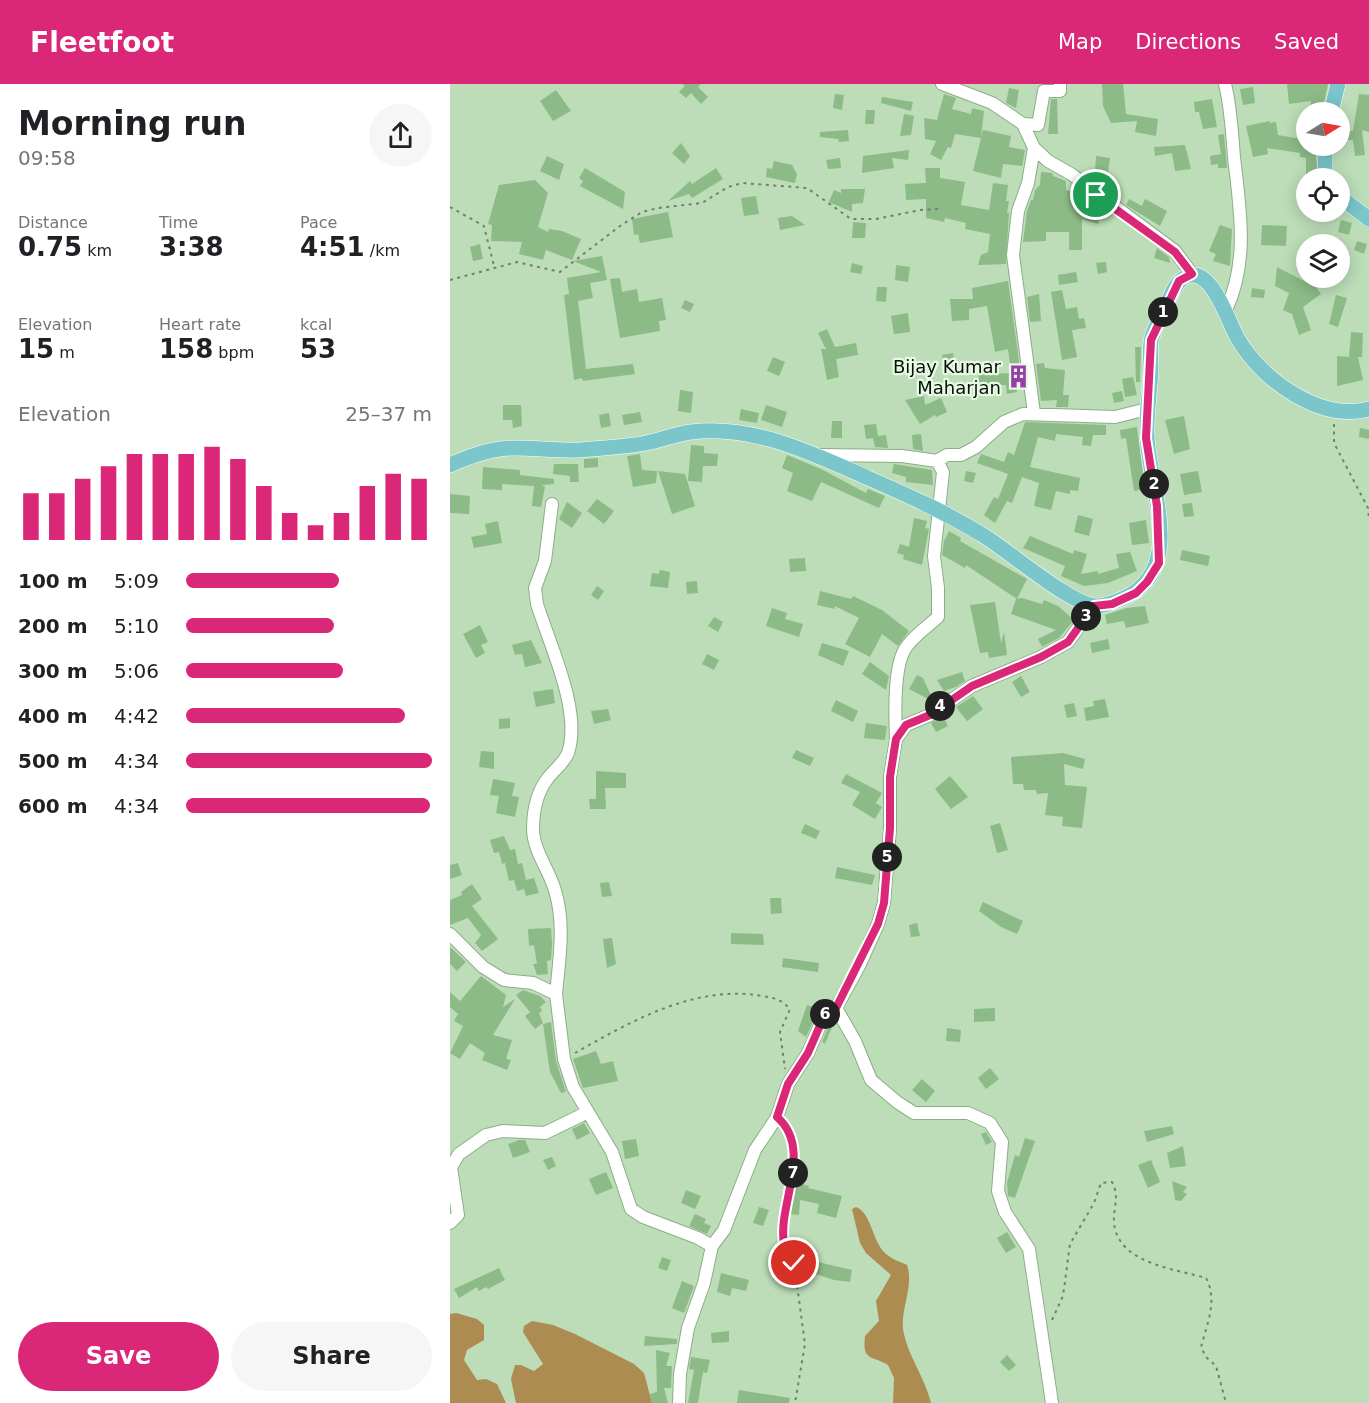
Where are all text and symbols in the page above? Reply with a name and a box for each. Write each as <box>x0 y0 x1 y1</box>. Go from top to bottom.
text: Fleetfoot <box>30 26 174 59</box>
text: Map <box>1058 30 1102 54</box>
text: Directions <box>1135 30 1241 54</box>
text: Saved <box>1274 30 1339 54</box>
north arrow <box>1296 102 1350 156</box>
map controls <box>1296 102 1350 288</box>
text: Morning run <box>18 104 246 143</box>
button: share <box>369 104 432 167</box>
text: 09:58 <box>18 146 76 170</box>
button: locate <box>1296 168 1350 222</box>
pin <box>1070 169 1121 220</box>
icon: arrive <box>1079 178 1112 211</box>
text: Distance <box>18 213 88 232</box>
text: Time <box>159 213 198 232</box>
text: Pace <box>300 213 337 232</box>
text: 0.75 <box>18 232 82 262</box>
text: 3:38 <box>159 232 224 262</box>
text: 4:51 <box>300 232 365 262</box>
button: layers <box>1296 234 1350 288</box>
text: km <box>82 241 112 260</box>
text: /km <box>365 241 400 260</box>
pin: 1 <box>1148 297 1178 327</box>
text: 1 <box>1157 302 1169 321</box>
text: Elevation <box>18 315 92 334</box>
text: Heart rate <box>159 315 241 334</box>
text: kcal <box>300 315 332 334</box>
text: 15 <box>18 334 54 364</box>
text: 158 <box>159 334 213 364</box>
text: 53 <box>300 334 336 364</box>
text: m <box>54 343 75 362</box>
text: bpm <box>213 343 254 362</box>
place label: Bijay Kumar Maharjan <box>893 356 1002 398</box>
building icon: Bijay Kumar Maharjan <box>1006 364 1032 390</box>
text: Elevation <box>18 402 111 426</box>
text: 25–37 m <box>345 402 432 426</box>
pin: 2 <box>1139 469 1169 499</box>
text: 2 <box>1148 474 1160 493</box>
text: 100 m <box>18 569 88 593</box>
text: 5:09 <box>114 569 159 593</box>
pin: 3 <box>1071 601 1101 631</box>
text: 3 <box>1080 606 1092 625</box>
text: 200 m <box>18 614 88 638</box>
text: 5:10 <box>114 614 159 638</box>
text: 300 m <box>18 659 88 683</box>
text: 5:06 <box>114 659 159 683</box>
pin: 4 <box>925 691 955 721</box>
text: 4 <box>934 696 946 715</box>
text: 400 m <box>18 704 88 728</box>
text: 4:42 <box>114 704 159 728</box>
text: 500 m <box>18 749 88 773</box>
text: 4:34 <box>114 749 159 773</box>
text: 600 m <box>18 794 88 818</box>
text: 4:34 <box>114 794 159 818</box>
pin: 5 <box>872 842 902 872</box>
text: 5 <box>881 847 893 866</box>
pin: 6 <box>810 999 840 1029</box>
text: 6 <box>819 1004 831 1023</box>
pin: 7 <box>778 1158 808 1188</box>
text: 7 <box>787 1163 799 1182</box>
pin <box>768 1237 819 1288</box>
icon: check <box>777 1246 810 1279</box>
button: Save <box>18 1322 219 1391</box>
button: Share <box>231 1322 432 1391</box>

